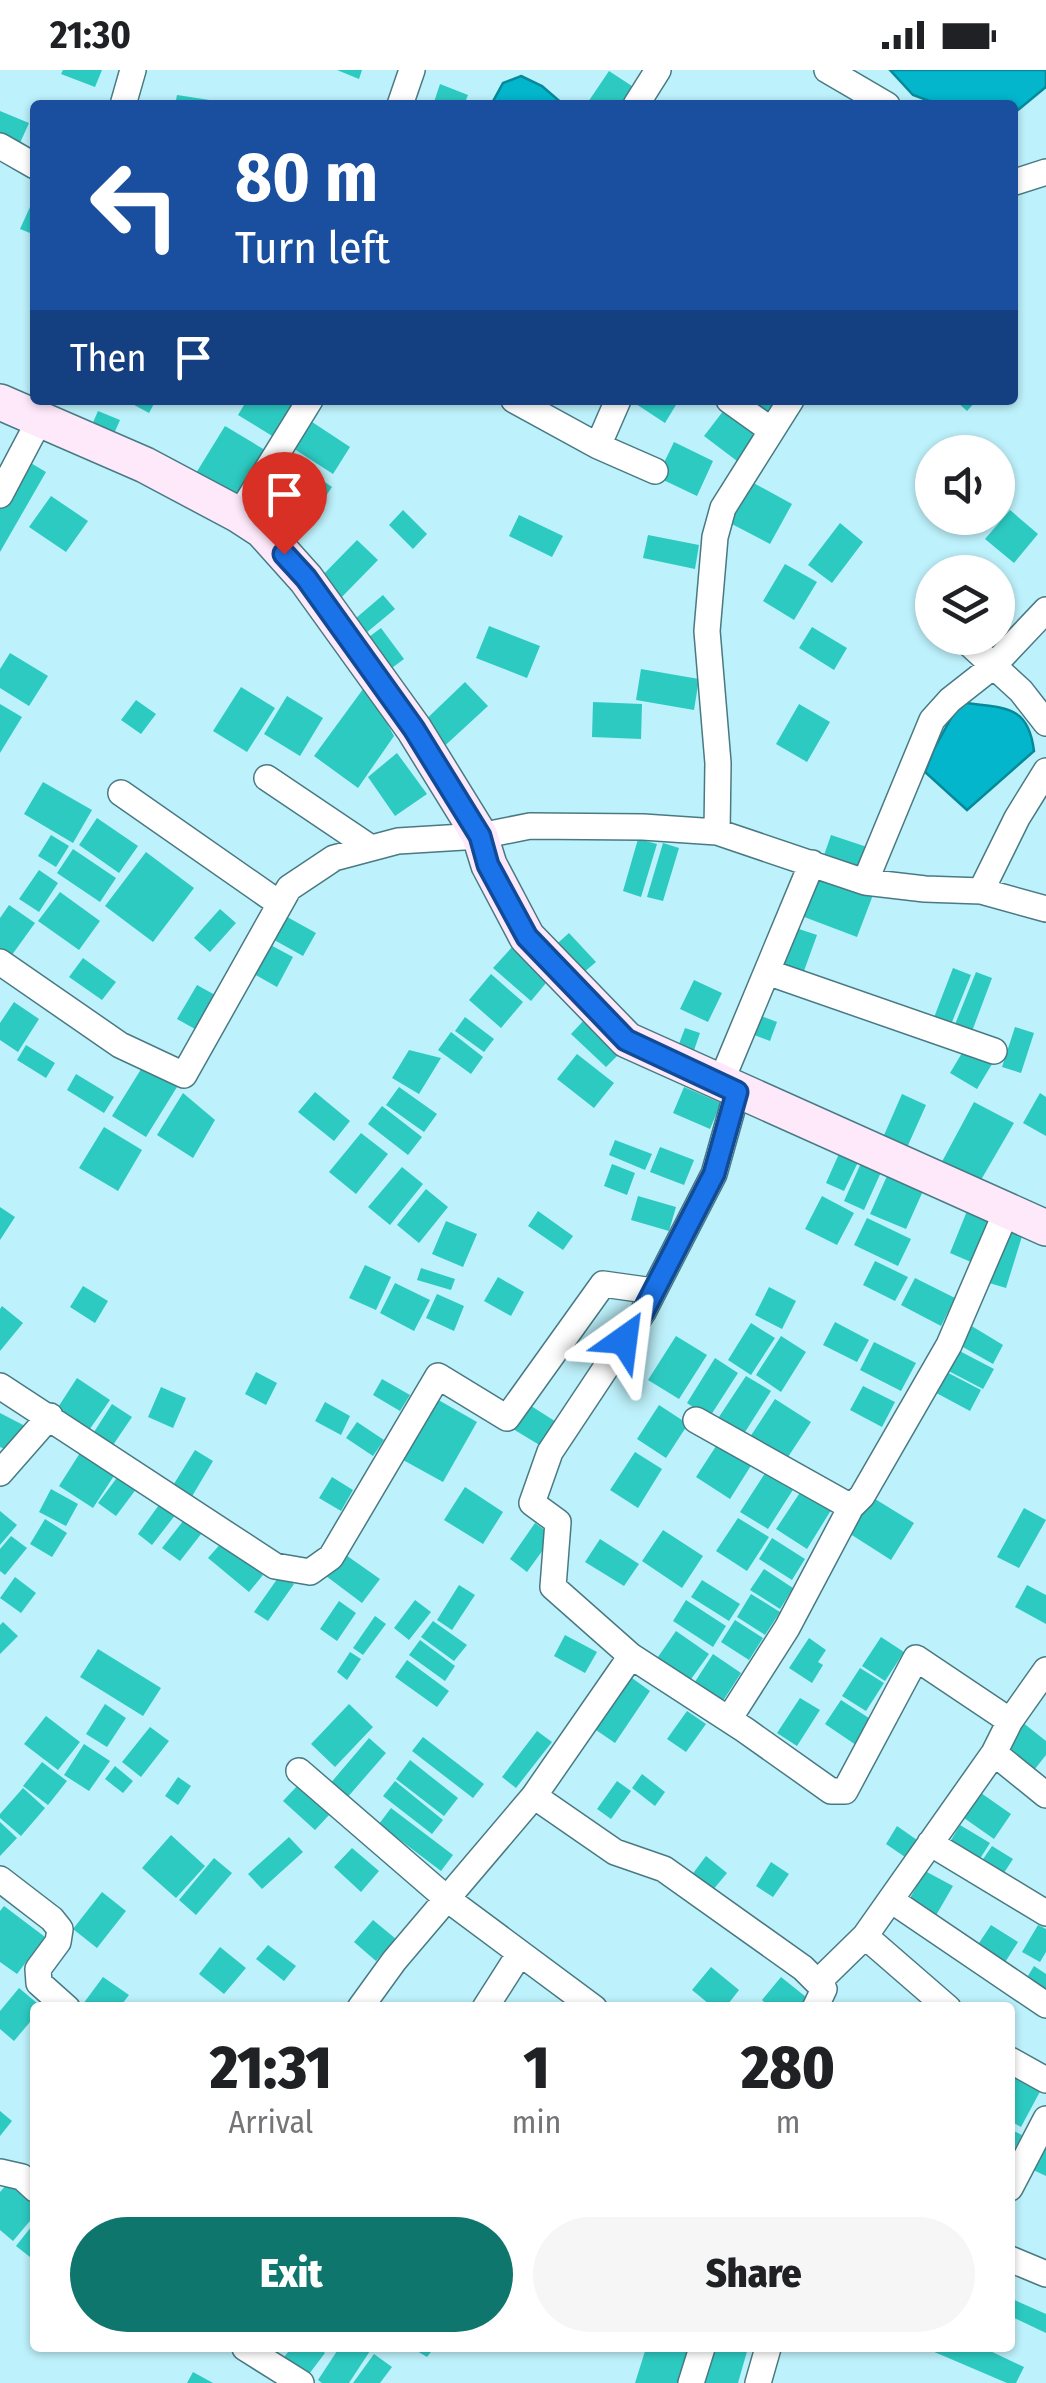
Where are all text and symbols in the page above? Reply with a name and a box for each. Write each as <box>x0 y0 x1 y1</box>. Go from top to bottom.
text: 21:30 <box>50 12 131 58</box>
text: 80 m <box>235 136 378 220</box>
icon: left <box>70 140 200 270</box>
text: Turn left <box>235 221 390 275</box>
icon: arrive <box>166 330 221 385</box>
text: Then <box>70 335 146 381</box>
map controls <box>915 435 1015 655</box>
button: sound <box>915 435 1015 535</box>
pin <box>242 452 327 555</box>
icon: arrive <box>257 467 312 522</box>
button: layers <box>915 555 1015 655</box>
position arrow <box>572 1288 676 1392</box>
text: 21:31 <box>210 2032 332 2104</box>
text: 1 <box>524 2032 550 2104</box>
text: 280 <box>741 2032 835 2104</box>
text: Arrival <box>228 2103 313 2141</box>
text: min <box>512 2103 561 2141</box>
text: m <box>776 2103 800 2141</box>
button: Exit <box>70 2217 513 2332</box>
button: Share <box>533 2217 975 2332</box>

